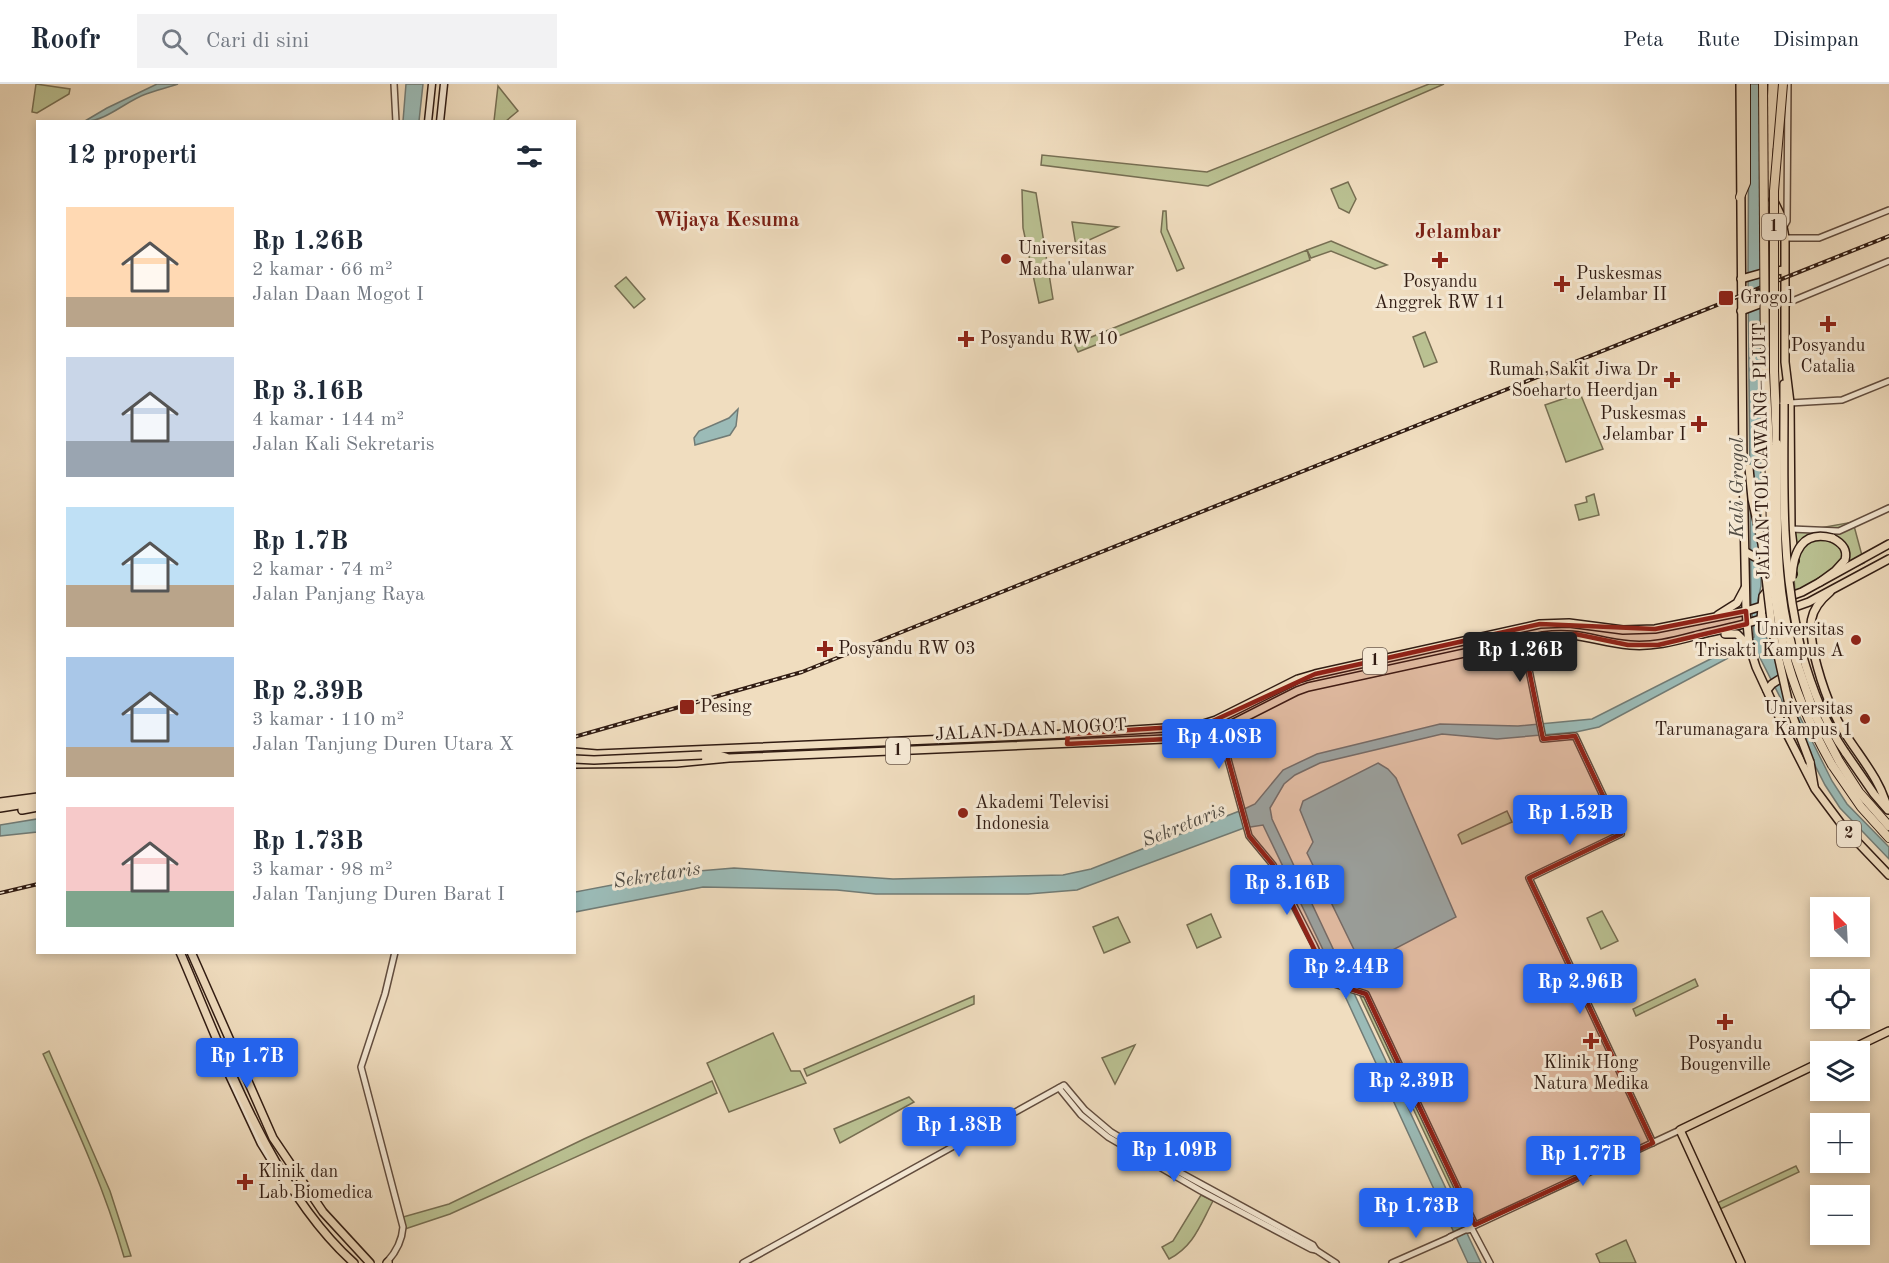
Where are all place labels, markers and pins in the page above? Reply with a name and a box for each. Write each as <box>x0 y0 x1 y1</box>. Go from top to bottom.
place label: Universitas Matha'ulanwar <box>1018 240 1135 279</box>
marker: Posyandu Anggrek RW 11 <box>1431 251 1449 269</box>
marker: Universitas Matha'ulanwar <box>999 252 1013 266</box>
place label: Puskesmas Jelambar II <box>1576 265 1667 304</box>
place label: Posyandu Anggrek RW 11 <box>1374 273 1506 312</box>
marker: Puskesmas Jelambar II <box>1553 275 1571 293</box>
marker: Grogol <box>1717 289 1735 307</box>
place label: Grogol <box>1740 289 1793 307</box>
marker: Posyandu Catalia <box>1819 315 1837 333</box>
marker: Posyandu RW 10 <box>957 330 975 348</box>
place label: Posyandu RW 10 <box>980 330 1118 348</box>
place label: Posyandu Catalia <box>1791 337 1866 376</box>
place label: Rumah Sakit Jiwa Dr Soeharto Heerdjan <box>1489 361 1659 400</box>
marker: Rumah Sakit Jiwa Dr Soeharto Heerdjan <box>1663 371 1681 389</box>
place label: Puskesmas Jelambar I <box>1600 405 1686 444</box>
marker: Puskesmas Jelambar I <box>1690 415 1708 433</box>
place label: Universitas Trisakti Kampus A <box>1694 621 1844 660</box>
pin: Rp 1.26B <box>1458 632 1582 683</box>
marker: Universitas Trisakti Kampus A <box>1849 633 1863 647</box>
marker: Posyandu RW 03 <box>816 640 834 658</box>
place label: Posyandu RW 03 <box>838 640 976 658</box>
marker: Pesing <box>678 698 696 716</box>
place label: Pesing <box>700 698 752 716</box>
place label: Universitas Tarumanagara Kampus 1 <box>1654 700 1853 739</box>
marker: Universitas Tarumanagara Kampus 1 <box>1858 712 1872 726</box>
pin: Rp 4.08B <box>1157 719 1281 770</box>
place label: Akademi Televisi Indonesia <box>975 794 1109 833</box>
pin: Rp 1.52B <box>1508 795 1632 846</box>
marker: Akademi Televisi Indonesia <box>956 806 970 820</box>
pin: Rp 3.16B <box>1225 865 1349 916</box>
pin: Rp 2.44B <box>1284 949 1408 1000</box>
pin: Rp 2.96B <box>1518 964 1642 1015</box>
marker: Posyandu Bougenville <box>1716 1013 1734 1031</box>
marker: Klinik Hong Natura Medika <box>1582 1032 1600 1050</box>
place label: Posyandu Bougenville <box>1679 1035 1771 1074</box>
pin: Rp 1.7B <box>192 1038 302 1089</box>
place label: Klinik Hong Natura Medika <box>1533 1054 1649 1093</box>
pin: Rp 2.39B <box>1349 1063 1473 1114</box>
pin: Rp 1.38B <box>897 1107 1021 1158</box>
pin: Rp 1.09B <box>1112 1132 1236 1183</box>
pin: Rp 1.77B <box>1521 1136 1645 1187</box>
place label: Klinik dan Lab Biomedica <box>258 1163 373 1202</box>
marker: Klinik dan Lab Biomedica <box>236 1173 254 1191</box>
pin: Rp 1.73B <box>1354 1188 1478 1239</box>

